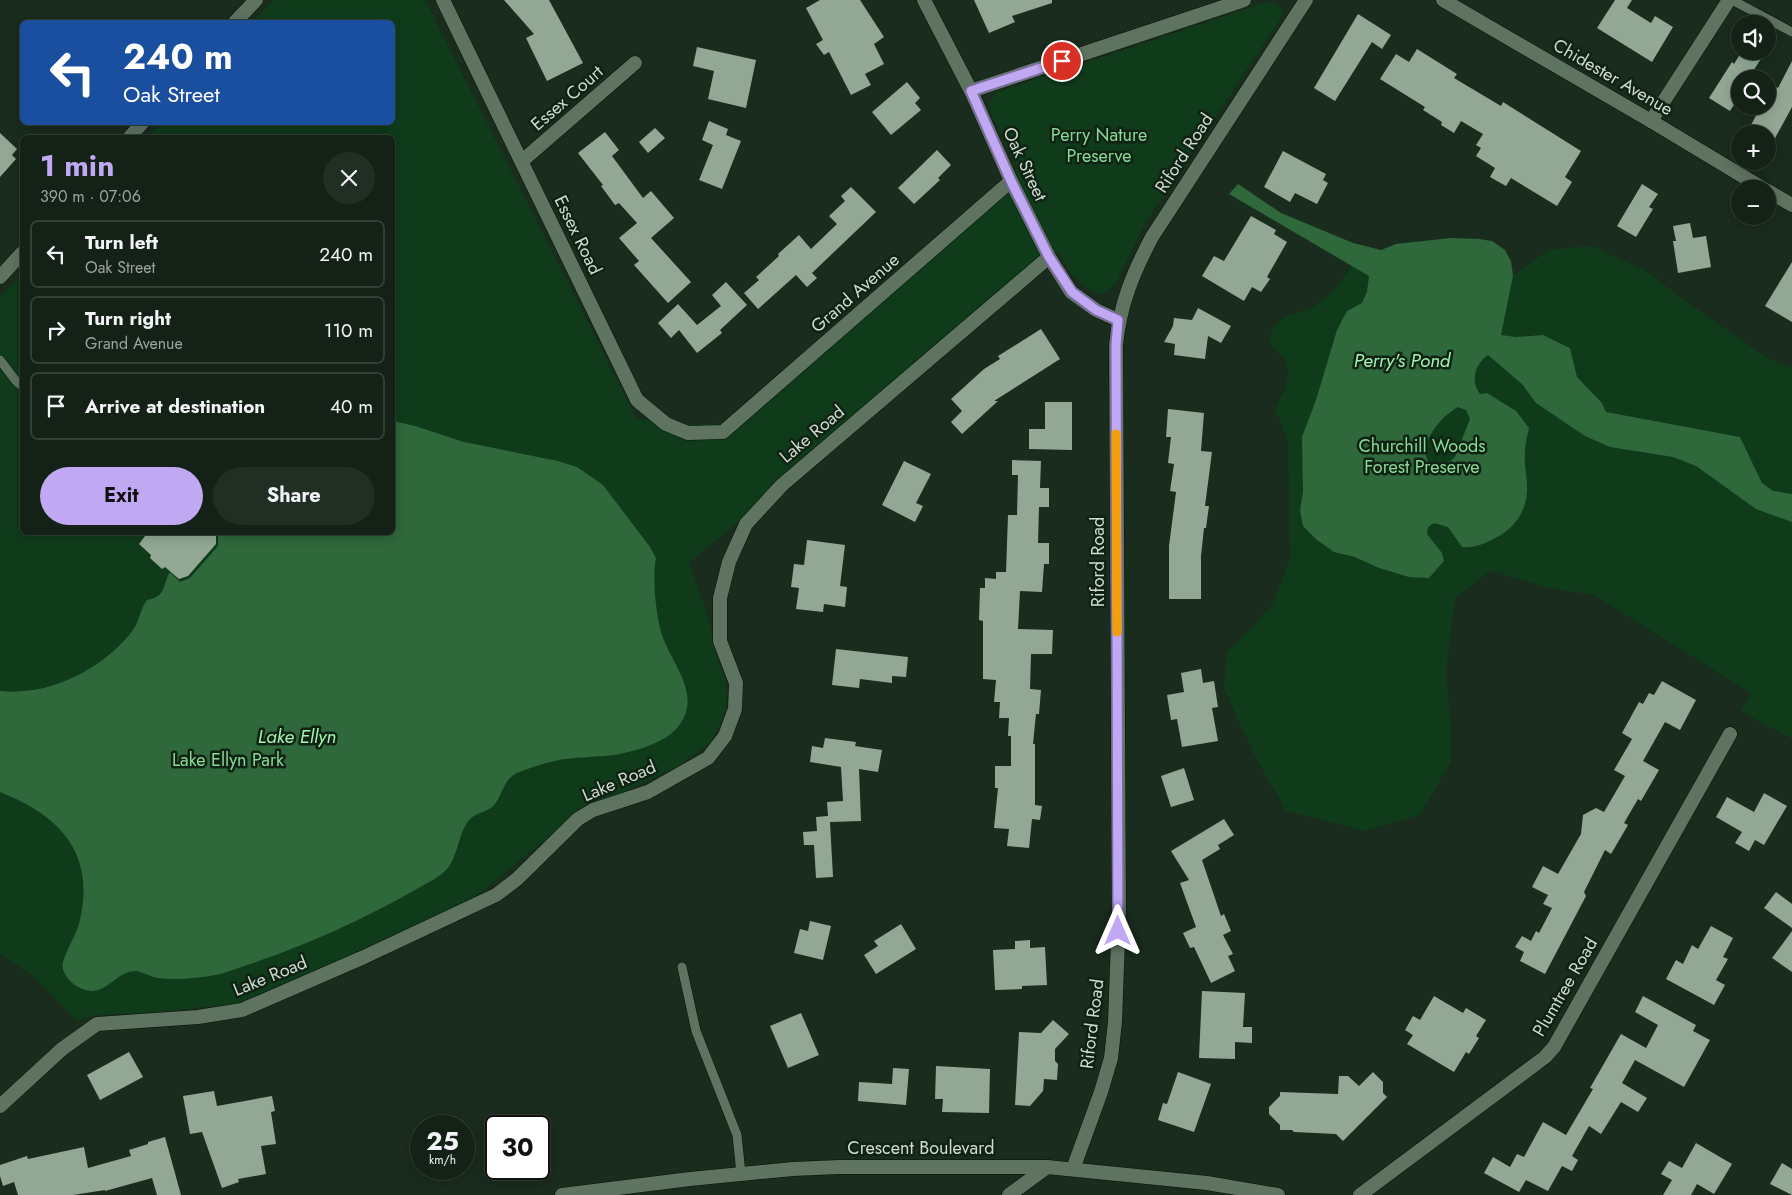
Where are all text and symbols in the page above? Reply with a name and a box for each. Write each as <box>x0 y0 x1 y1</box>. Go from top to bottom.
map controls <box>1731 15 1776 225</box>
button: sound <box>1731 15 1776 60</box>
text: 240 m <box>123 32 233 82</box>
street label: Chidester Avenue <box>1548 32 1678 122</box>
icon: left <box>40 40 105 105</box>
pin <box>1041 40 1083 82</box>
icon: arrive <box>1048 47 1076 75</box>
street label: Essex Court <box>525 59 609 137</box>
button: search <box>1731 70 1776 115</box>
text: Oak Street <box>123 78 220 110</box>
street label: Riford Road <box>1148 108 1220 198</box>
park label: Perry Nature Preserve <box>1051 122 1147 169</box>
street label: Oak Street <box>996 123 1054 206</box>
button: + <box>1731 125 1776 170</box>
text: 1 min <box>40 144 114 187</box>
button: close <box>323 152 375 204</box>
button: − <box>1731 180 1776 225</box>
text: 390 m · 07:06 <box>40 185 141 208</box>
street label: Essex Road <box>548 191 608 279</box>
text: Turn left <box>85 229 158 256</box>
icon: left <box>42 240 70 268</box>
text: 240 m <box>319 241 373 268</box>
street label: Grand Avenue <box>805 247 905 339</box>
text: Oak Street <box>85 256 155 279</box>
text: Turn right <box>85 305 171 332</box>
icon: right <box>42 316 70 344</box>
text: 110 m <box>324 317 373 344</box>
text: Grand Avenue <box>85 332 183 355</box>
water label: Perry's Pond <box>1354 347 1452 374</box>
icon: arrive <box>42 392 70 420</box>
text: Arrive at destination <box>85 393 265 420</box>
text: 40 m <box>330 393 373 420</box>
street label: Lake Road <box>774 399 850 469</box>
park label: Churchill Woods Forest Preserve <box>1358 433 1486 480</box>
button: Exit <box>40 467 203 525</box>
button: Share <box>213 467 375 525</box>
street label: Riford Road <box>1085 517 1111 607</box>
water label: Lake Ellyn <box>258 723 336 750</box>
park label: Lake Ellyn Park <box>172 747 284 773</box>
street label: Lake Road <box>578 754 660 808</box>
position arrow <box>1091 904 1143 956</box>
street label: Plumtree Road <box>1526 933 1604 1041</box>
street label: Lake Road <box>229 949 311 1003</box>
street label: Riford Road <box>1074 978 1110 1070</box>
speed limit sign: 30 <box>485 1115 550 1180</box>
text: 25 <box>426 1123 459 1159</box>
street label: Crescent Boulevard <box>847 1135 995 1161</box>
text: km/h <box>429 1151 456 1169</box>

